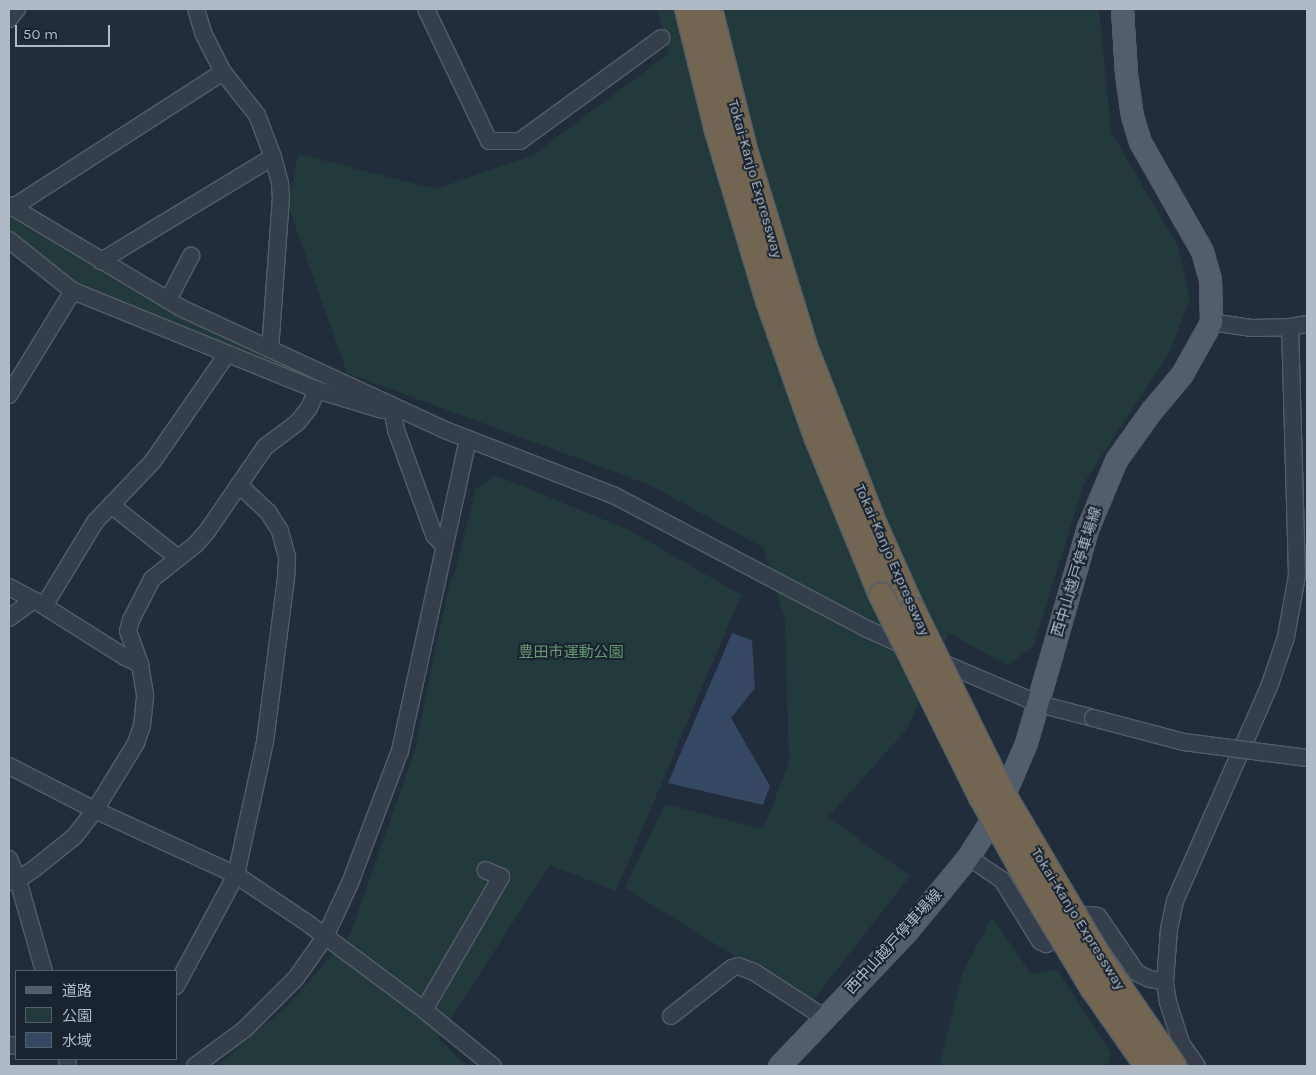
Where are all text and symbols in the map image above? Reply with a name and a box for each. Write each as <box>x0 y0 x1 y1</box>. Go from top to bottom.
scale bar <box>18 15 112 47</box>
text: 50 m <box>23 25 58 43</box>
street label: Tokai-Kanjo Expressway <box>724 98 786 260</box>
street label: Tokai-Kanjo Expressway <box>850 482 934 638</box>
street label: 西中山越戸停車場線 <box>1049 505 1105 639</box>
park label: 豊田市運動公園 <box>519 644 623 662</box>
street label: Tokai-Kanjo Expressway <box>1027 845 1129 993</box>
street label: 西中山越戸停車場線 <box>842 886 946 998</box>
legend <box>15 970 178 1060</box>
text: 道路 <box>62 982 92 1000</box>
text: 公園 <box>62 1007 92 1025</box>
text: 水域 <box>62 1032 92 1050</box>

